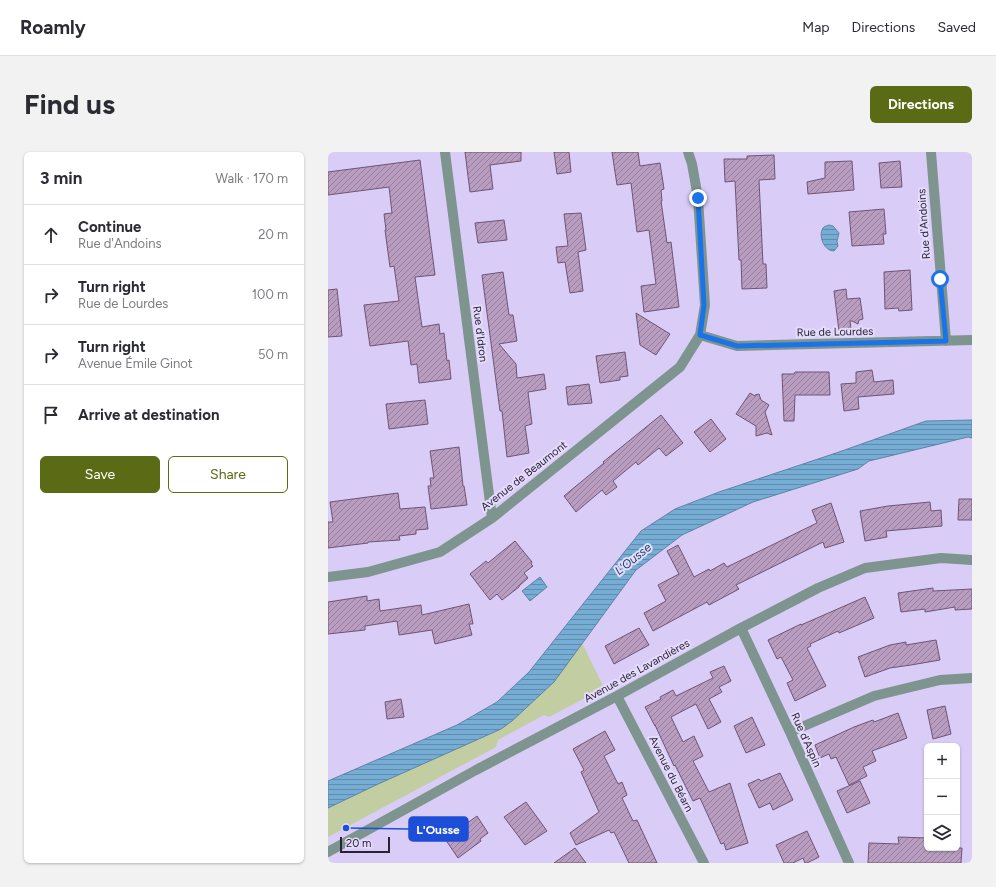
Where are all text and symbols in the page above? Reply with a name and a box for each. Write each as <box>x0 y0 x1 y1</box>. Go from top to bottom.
text: Roamly <box>20 16 86 39</box>
text: Map <box>802 19 830 36</box>
text: Directions <box>852 19 915 36</box>
text: Saved <box>937 19 976 36</box>
button: Directions <box>870 86 972 123</box>
text: Find us <box>24 87 115 121</box>
text: 3 min <box>40 168 82 188</box>
text: Walk · 170 m <box>216 171 288 186</box>
street label: Rue d'Andoins <box>915 188 933 260</box>
route end <box>689 189 707 207</box>
text: Continue <box>78 218 141 236</box>
icon: ahead <box>40 224 62 246</box>
text: 20 m <box>258 227 288 242</box>
text: Rue d'Andoins <box>78 236 161 251</box>
route start <box>931 270 949 288</box>
text: Turn right <box>78 278 146 296</box>
icon: right <box>40 284 62 306</box>
text: 100 m <box>252 287 288 302</box>
text: Rue de Lourdes <box>78 296 168 311</box>
street label: Rue d'Idron <box>470 305 490 363</box>
street label: Rue de Lourdes <box>797 325 873 339</box>
text: Turn right <box>78 338 146 356</box>
icon: right <box>40 344 62 366</box>
text: 50 m <box>258 347 288 362</box>
text: Avenue Émile Ginot <box>78 356 193 371</box>
icon: arrive <box>40 404 62 426</box>
text: Arrive at destination <box>78 406 219 424</box>
street label: Avenue de Beaumont <box>478 438 570 514</box>
button: Save <box>40 456 160 493</box>
button: Share <box>168 456 288 493</box>
water label: L'Ousse <box>612 540 654 578</box>
street label: Avenue des Lavandières <box>582 637 692 705</box>
street label: Rue d'Aspin <box>788 711 824 769</box>
street label: Avenue du Béarn <box>646 734 696 814</box>
map controls <box>924 743 960 851</box>
button: + <box>924 743 960 779</box>
button: − <box>924 779 960 815</box>
button: layers <box>924 815 960 851</box>
callout: L'Ousse <box>409 817 468 841</box>
text: L'Ousse <box>416 823 460 837</box>
scale bar <box>340 835 390 854</box>
text: 20 m <box>346 837 371 850</box>

